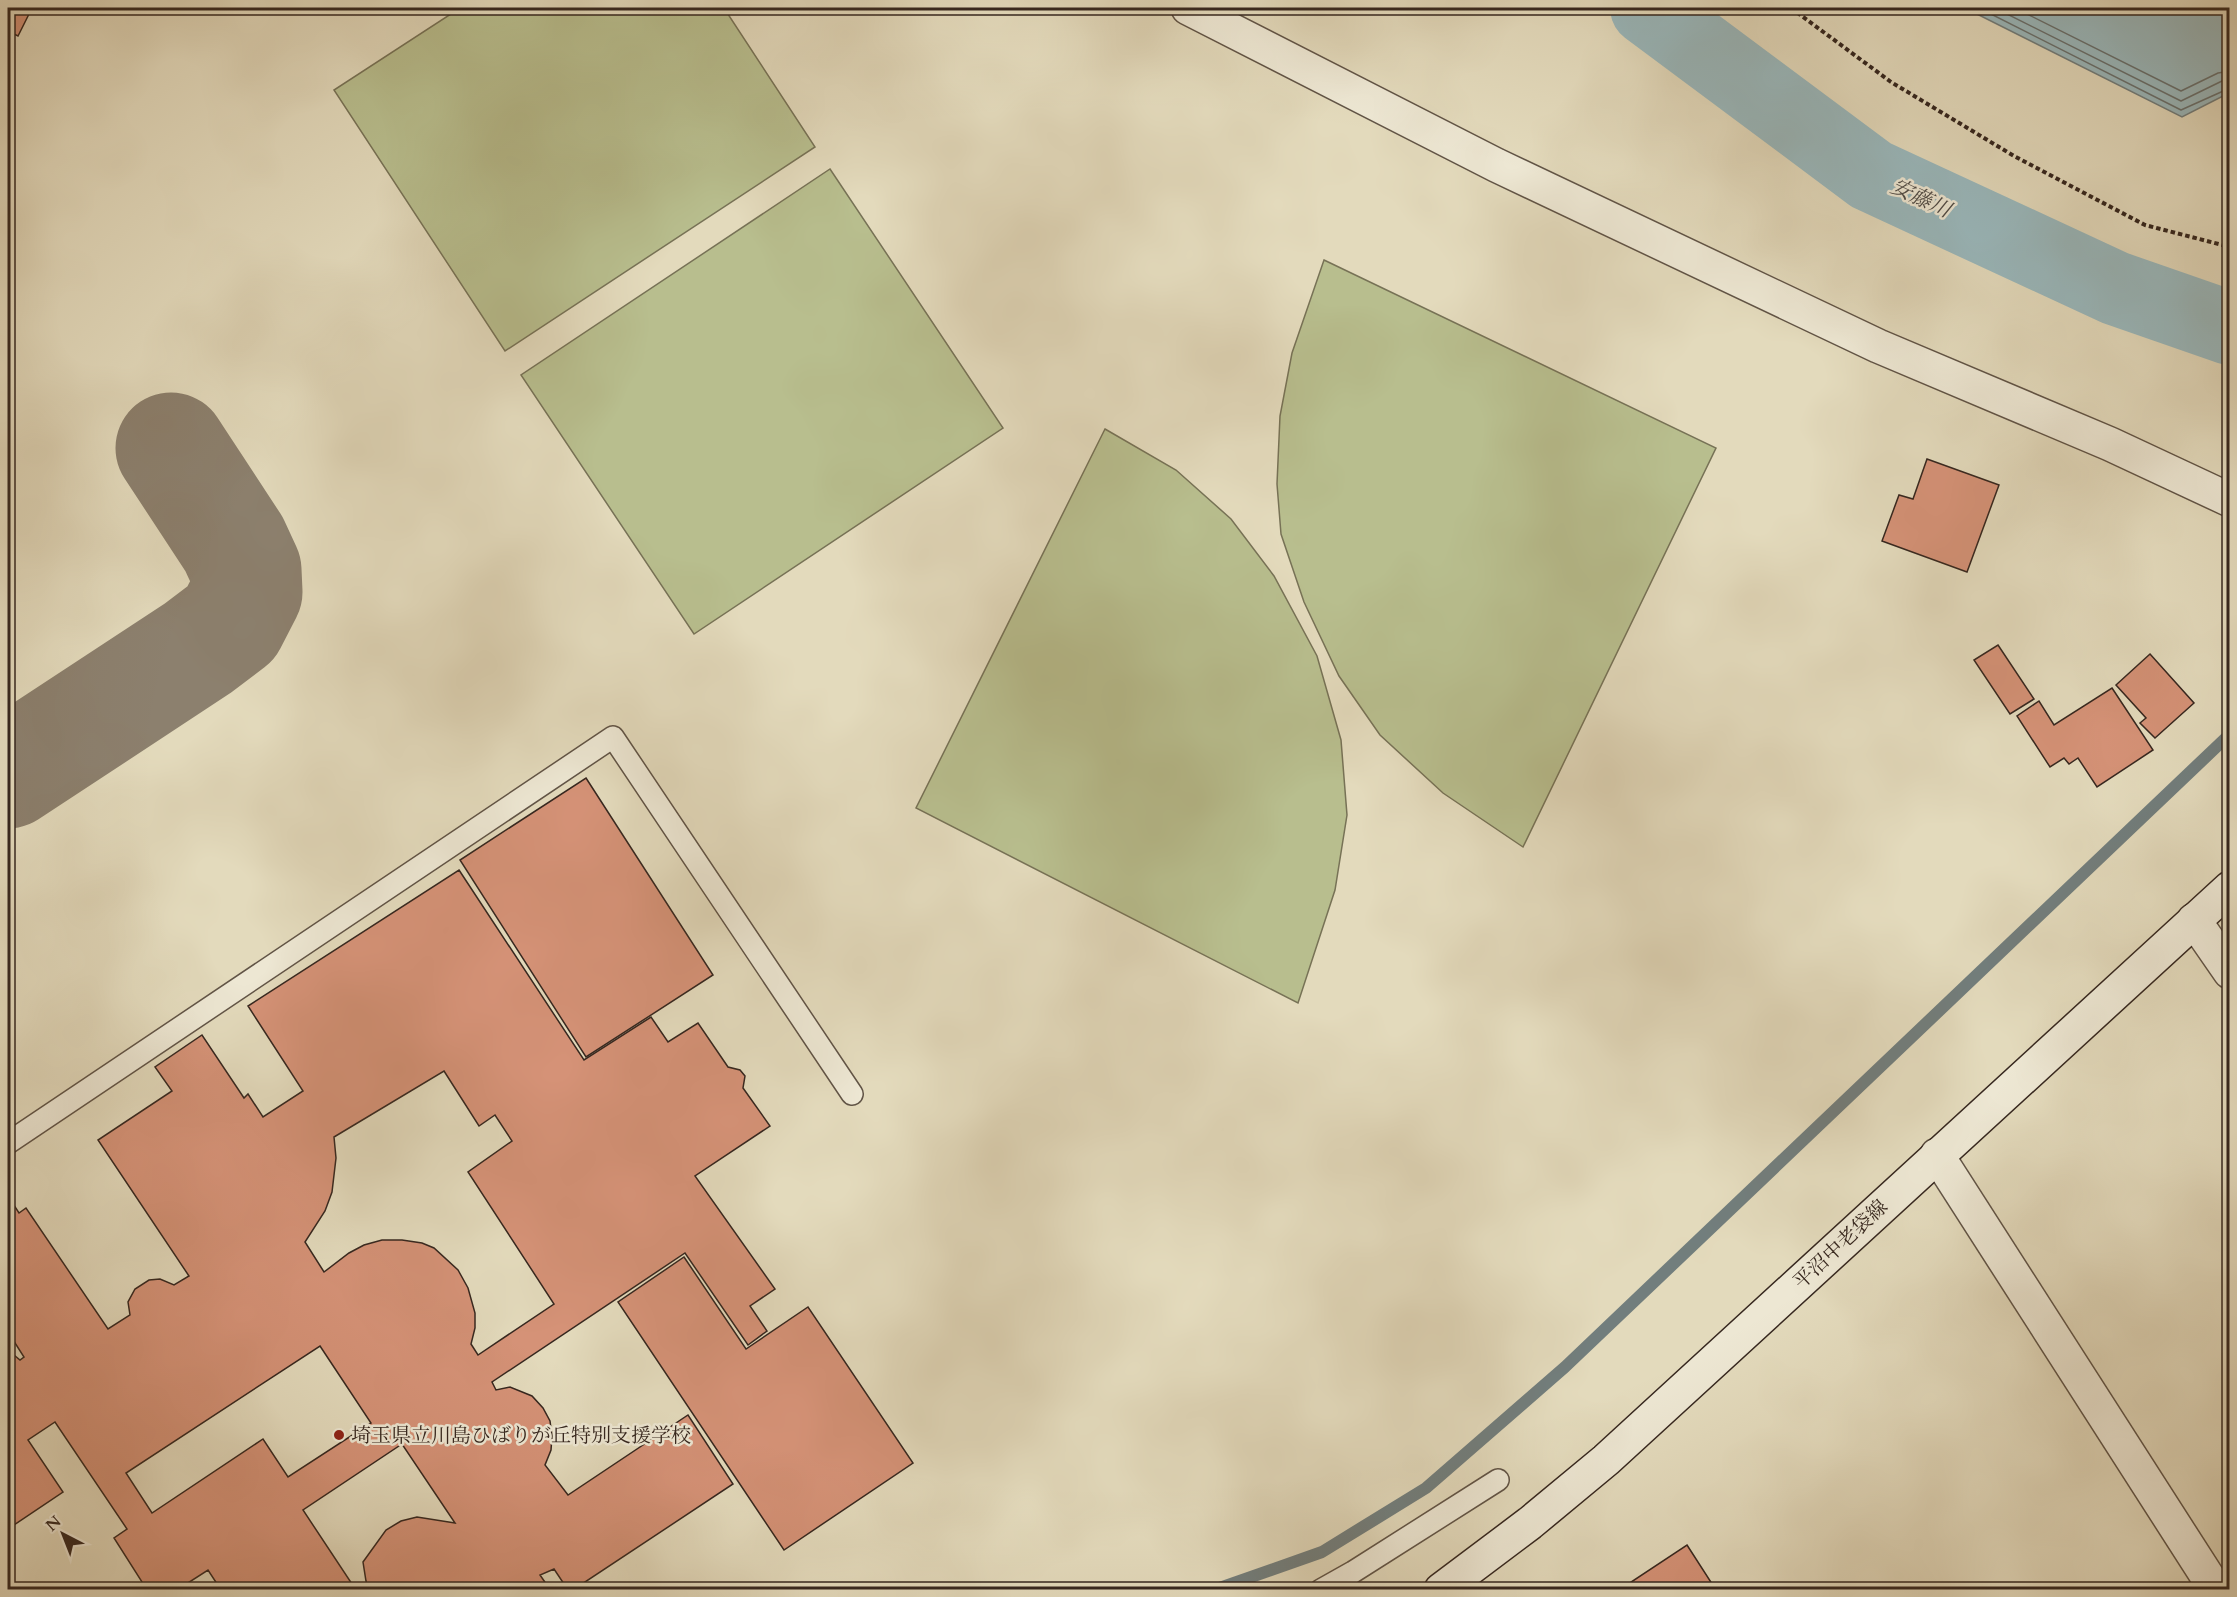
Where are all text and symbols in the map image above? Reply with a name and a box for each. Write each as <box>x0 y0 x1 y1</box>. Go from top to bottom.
water label: 安藤川 <box>1886 172 1957 226</box>
street label: 平沼中老袋線 <box>1787 1194 1893 1295</box>
place label: 埼玉県立川島ひばりが丘特別支援学校 <box>351 1422 691 1449</box>
marker: 埼玉県立川島ひばりが丘特別支援学校 <box>332 1428 346 1442</box>
north arrow <box>33 1504 93 1564</box>
text: N <box>41 1511 66 1536</box>

